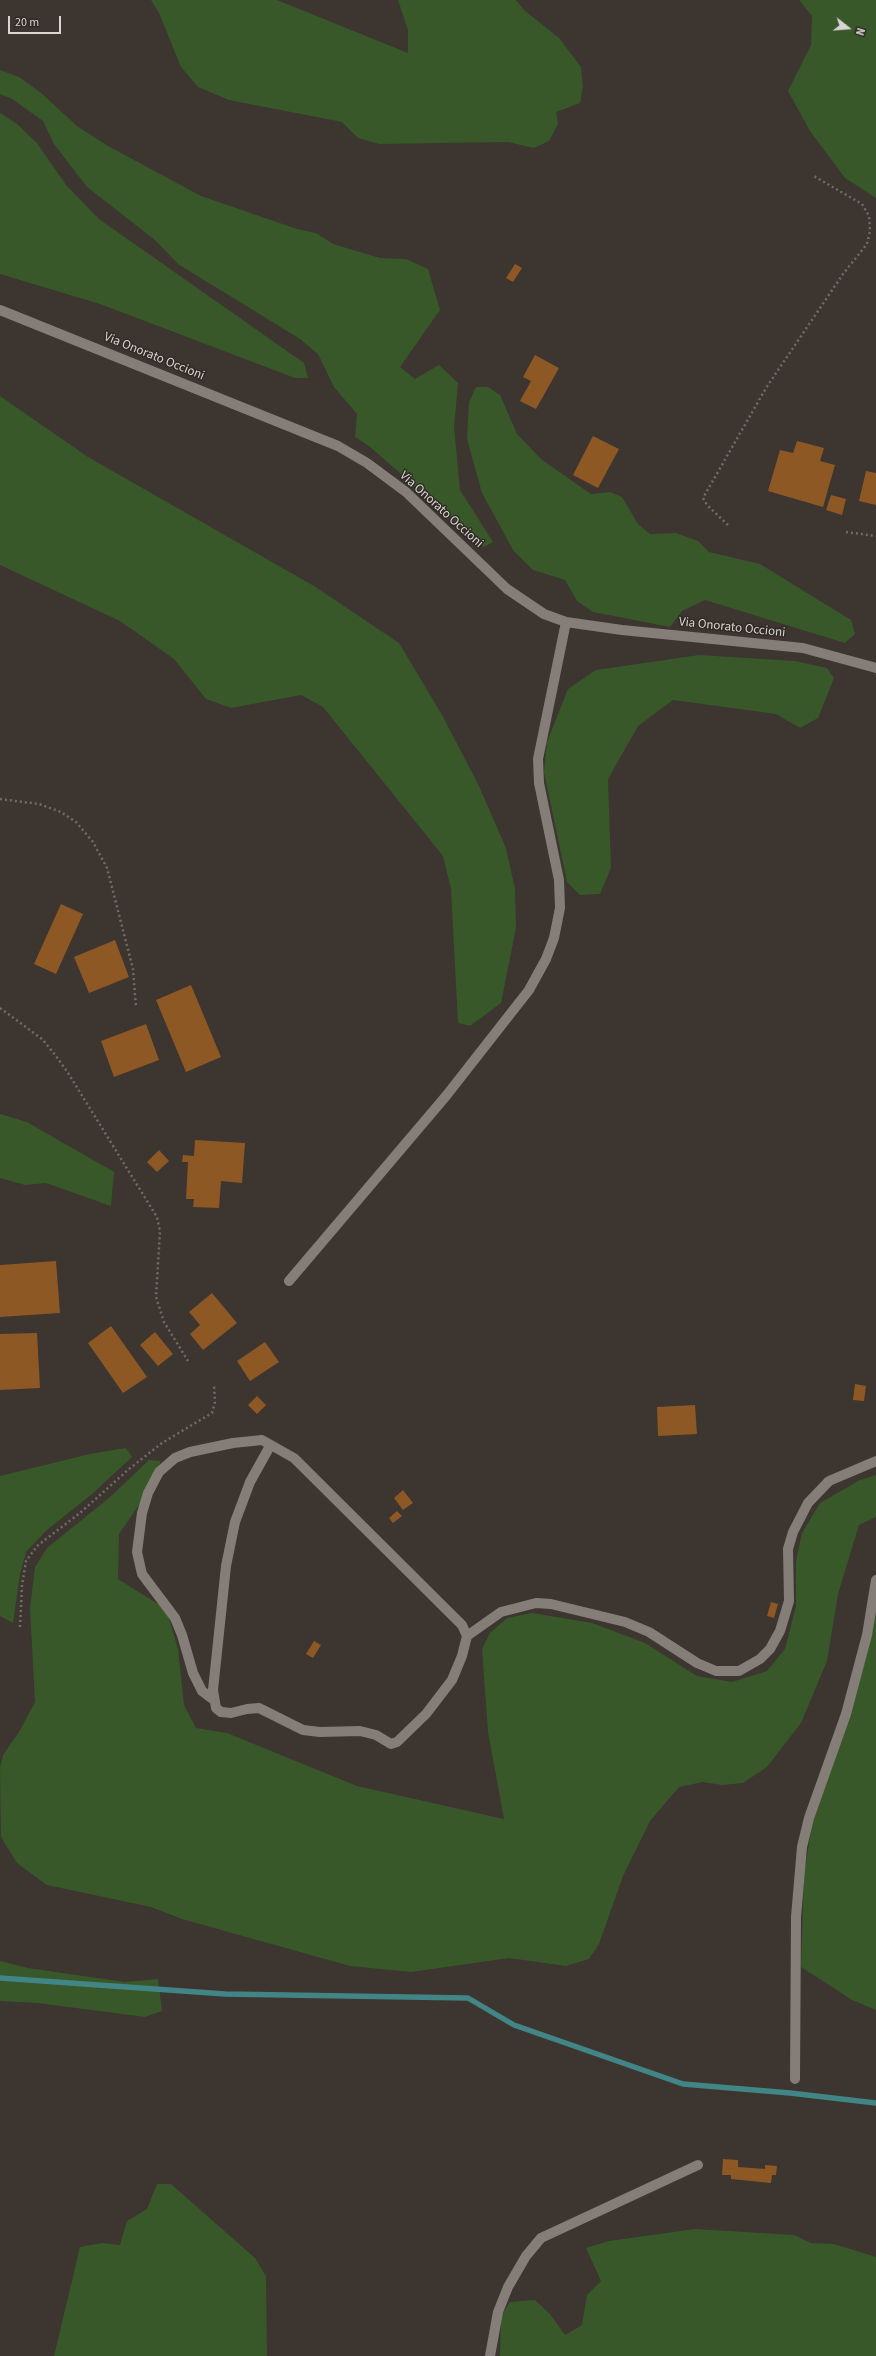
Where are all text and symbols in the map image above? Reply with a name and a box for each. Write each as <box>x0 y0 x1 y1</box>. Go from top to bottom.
scale bar <box>10 8 63 34</box>
north arrow <box>828 8 868 48</box>
text: 20 m <box>15 14 39 31</box>
text: N <box>852 26 868 37</box>
street label: Via Onorato Occioni <box>101 330 207 384</box>
street label: Via Onorato Occioni <box>396 468 486 552</box>
street label: Via Onorato Occioni <box>678 615 786 641</box>

